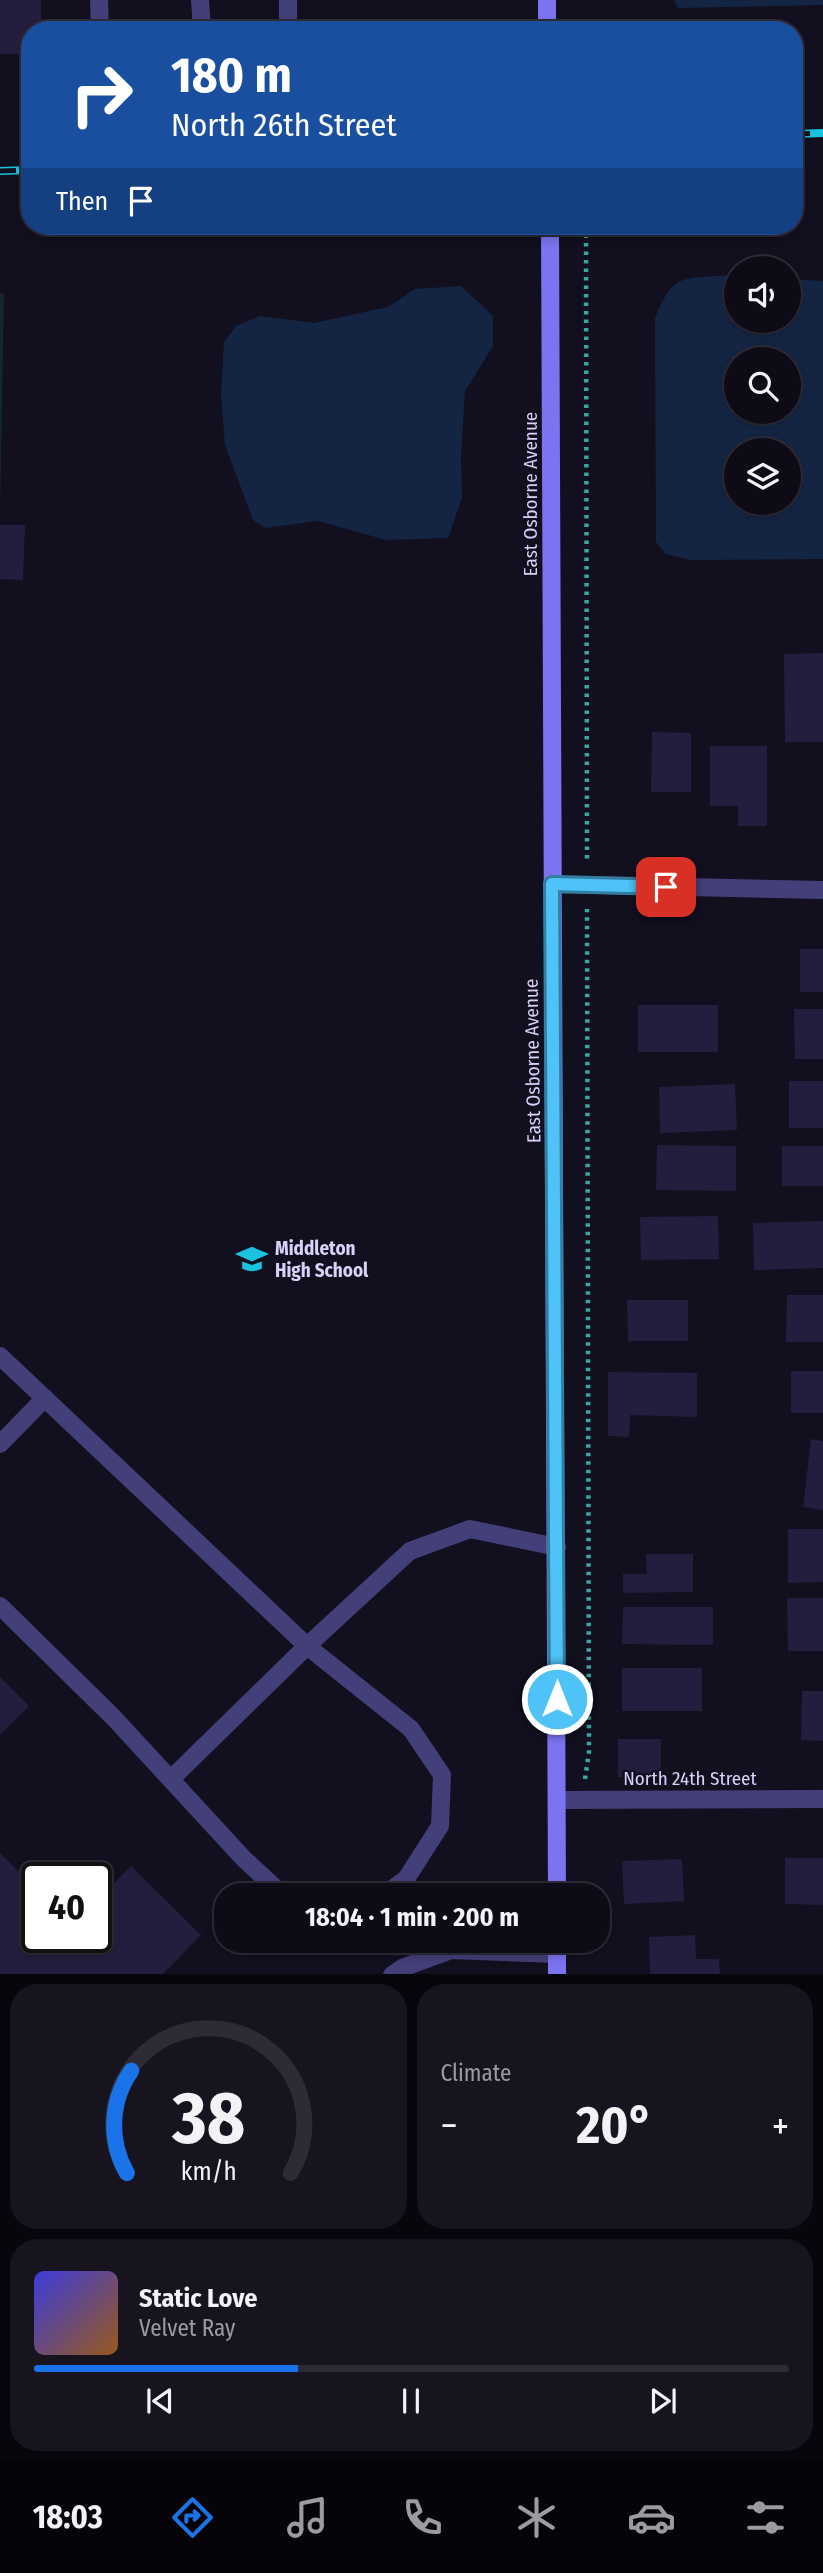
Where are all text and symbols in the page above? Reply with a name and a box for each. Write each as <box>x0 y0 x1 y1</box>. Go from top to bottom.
text: 180 m <box>171 46 292 105</box>
icon: right <box>56 49 147 140</box>
text: North 26th Street <box>171 106 397 144</box>
icon: arrive <box>122 182 160 220</box>
text: Then <box>56 186 108 217</box>
map controls <box>724 256 801 515</box>
button: sound <box>724 256 801 333</box>
button: search <box>724 347 801 424</box>
street label: East Osborne Avenue <box>519 412 542 576</box>
button: layers <box>724 438 801 515</box>
pin <box>636 857 696 917</box>
icon: arrive <box>647 868 685 906</box>
street label: East Osborne Avenue <box>520 979 545 1143</box>
place label: Middleton High School <box>275 1237 369 1282</box>
school or university icon: Middleton High School <box>235 1242 269 1276</box>
position arrow <box>520 1662 594 1736</box>
street label: North 24th Street <box>623 1767 758 1790</box>
speed limit sign: 40 <box>21 1862 112 1953</box>
text: 18:04 · 1 min · 200 m <box>305 1902 519 1933</box>
text: Climate <box>441 2059 511 2087</box>
text: 38 <box>171 2075 245 2162</box>
text: 20° <box>576 2094 653 2157</box>
text: − <box>441 2103 458 2149</box>
text: + <box>772 2103 789 2149</box>
text: km/h <box>180 2156 236 2186</box>
text: Static Love <box>139 2283 257 2314</box>
text: Velvet Ray <box>139 2314 235 2342</box>
icon: previous <box>141 2382 179 2420</box>
icon: pause <box>392 2382 430 2420</box>
icon: next <box>644 2382 682 2420</box>
icon: directions <box>168 2493 217 2542</box>
icon: music <box>283 2493 332 2542</box>
icon: phone <box>398 2493 447 2542</box>
icon: climate <box>512 2493 561 2542</box>
icon: car <box>627 2493 676 2542</box>
icon: filters <box>741 2493 790 2542</box>
text: 18:03 <box>33 2498 103 2536</box>

